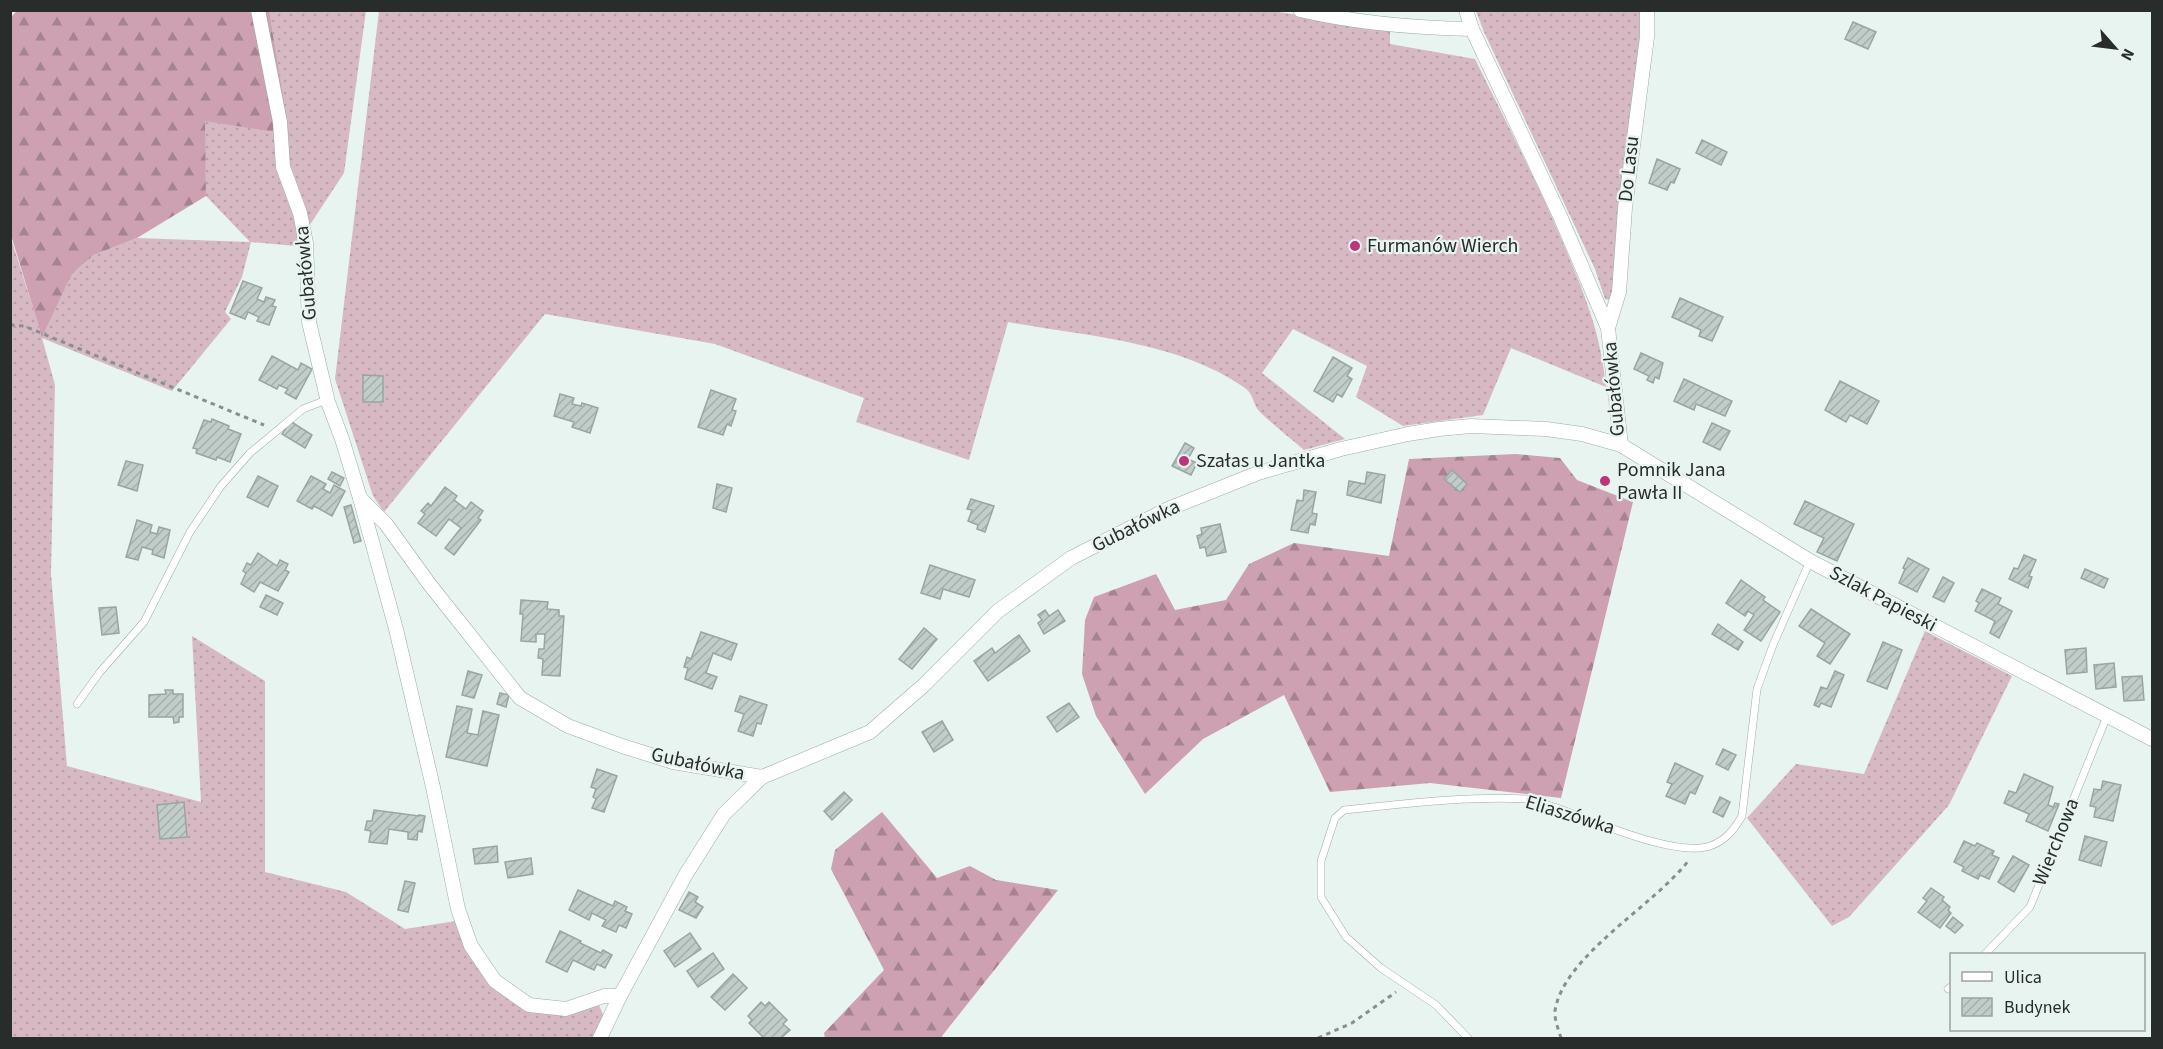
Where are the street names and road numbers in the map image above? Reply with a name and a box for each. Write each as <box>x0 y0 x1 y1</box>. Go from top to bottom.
street label: Do Lasu <box>1612 135 1646 203</box>
street label: Gubałówka <box>288 224 324 322</box>
street label: Gubałówka <box>1596 340 1632 438</box>
street label: Gubałówka <box>1087 493 1185 559</box>
street label: Szlak Papieski <box>1824 559 1942 639</box>
street label: Gubałówka <box>649 740 747 788</box>
street label: Eliaszówka <box>1522 788 1618 842</box>
street label: Wierchowa <box>2026 794 2086 890</box>

